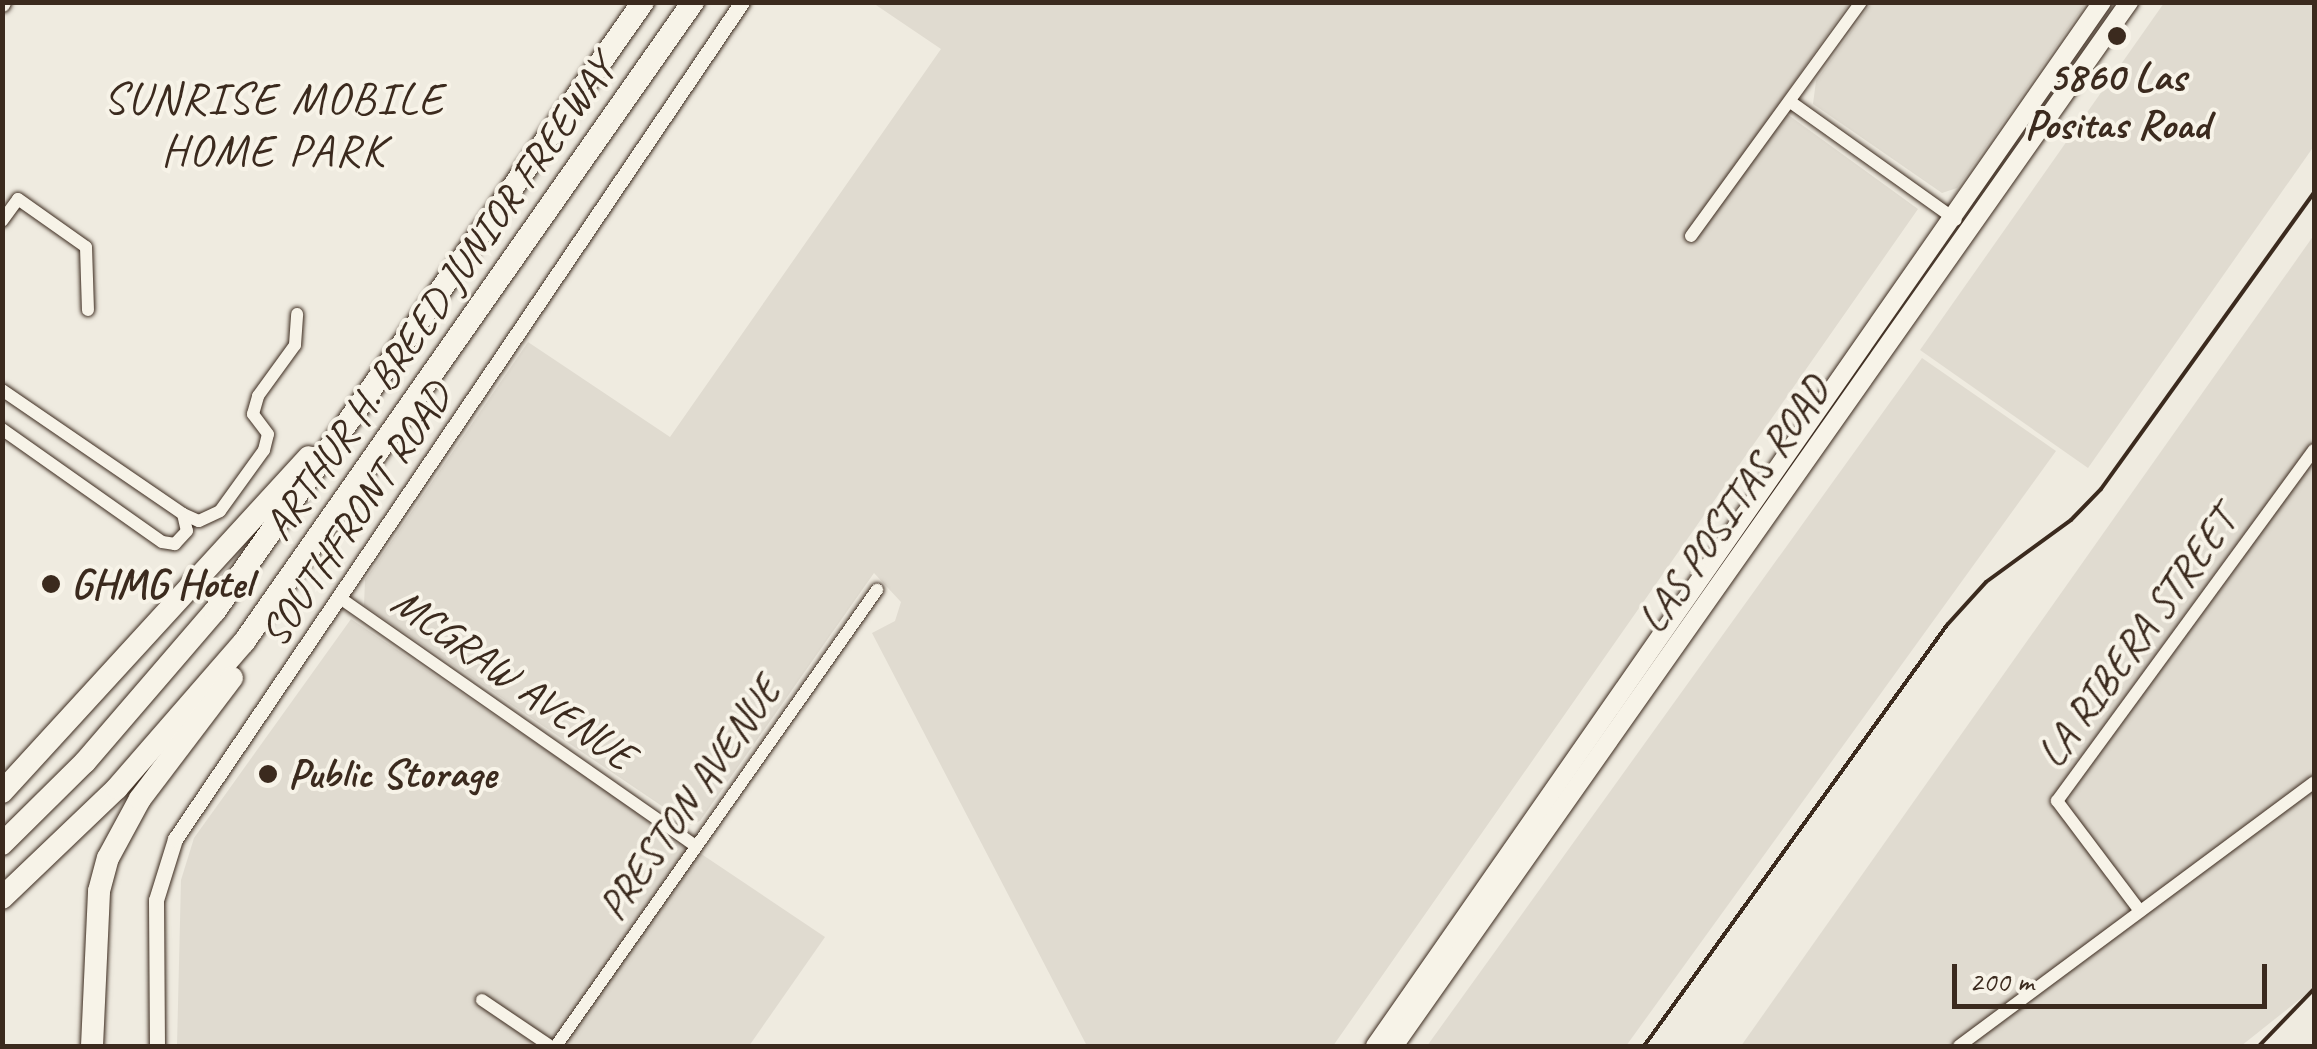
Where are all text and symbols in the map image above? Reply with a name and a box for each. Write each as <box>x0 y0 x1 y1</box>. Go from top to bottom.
marker: 5860 Las Positas Road <box>2106 25 2128 47</box>
street label: ARTHUR H. BREED JUNIOR FREEWAY <box>254 47 626 549</box>
place label: 5860 Las Positas Road <box>2025 52 2209 150</box>
district label: SUNRISE MOBILE HOME PARK <box>105 72 443 178</box>
street label: LAS POSITAS ROAD <box>1626 366 1842 644</box>
street label: SOUTHFRONT ROAD <box>249 373 463 657</box>
street label: LA RIBERA STREET <box>2027 499 2247 777</box>
place label: GHMG Hotel <box>71 559 252 609</box>
marker: GHMG Hotel <box>40 573 62 595</box>
street label: MCGRAW AVENUE <box>383 577 643 781</box>
street label: PRESTON AVENUE <box>588 668 792 930</box>
place label: Public Storage <box>288 749 494 799</box>
marker: Public Storage <box>257 763 279 785</box>
scale bar <box>1957 944 2272 1006</box>
text: 200 m <box>1969 962 2034 1000</box>

